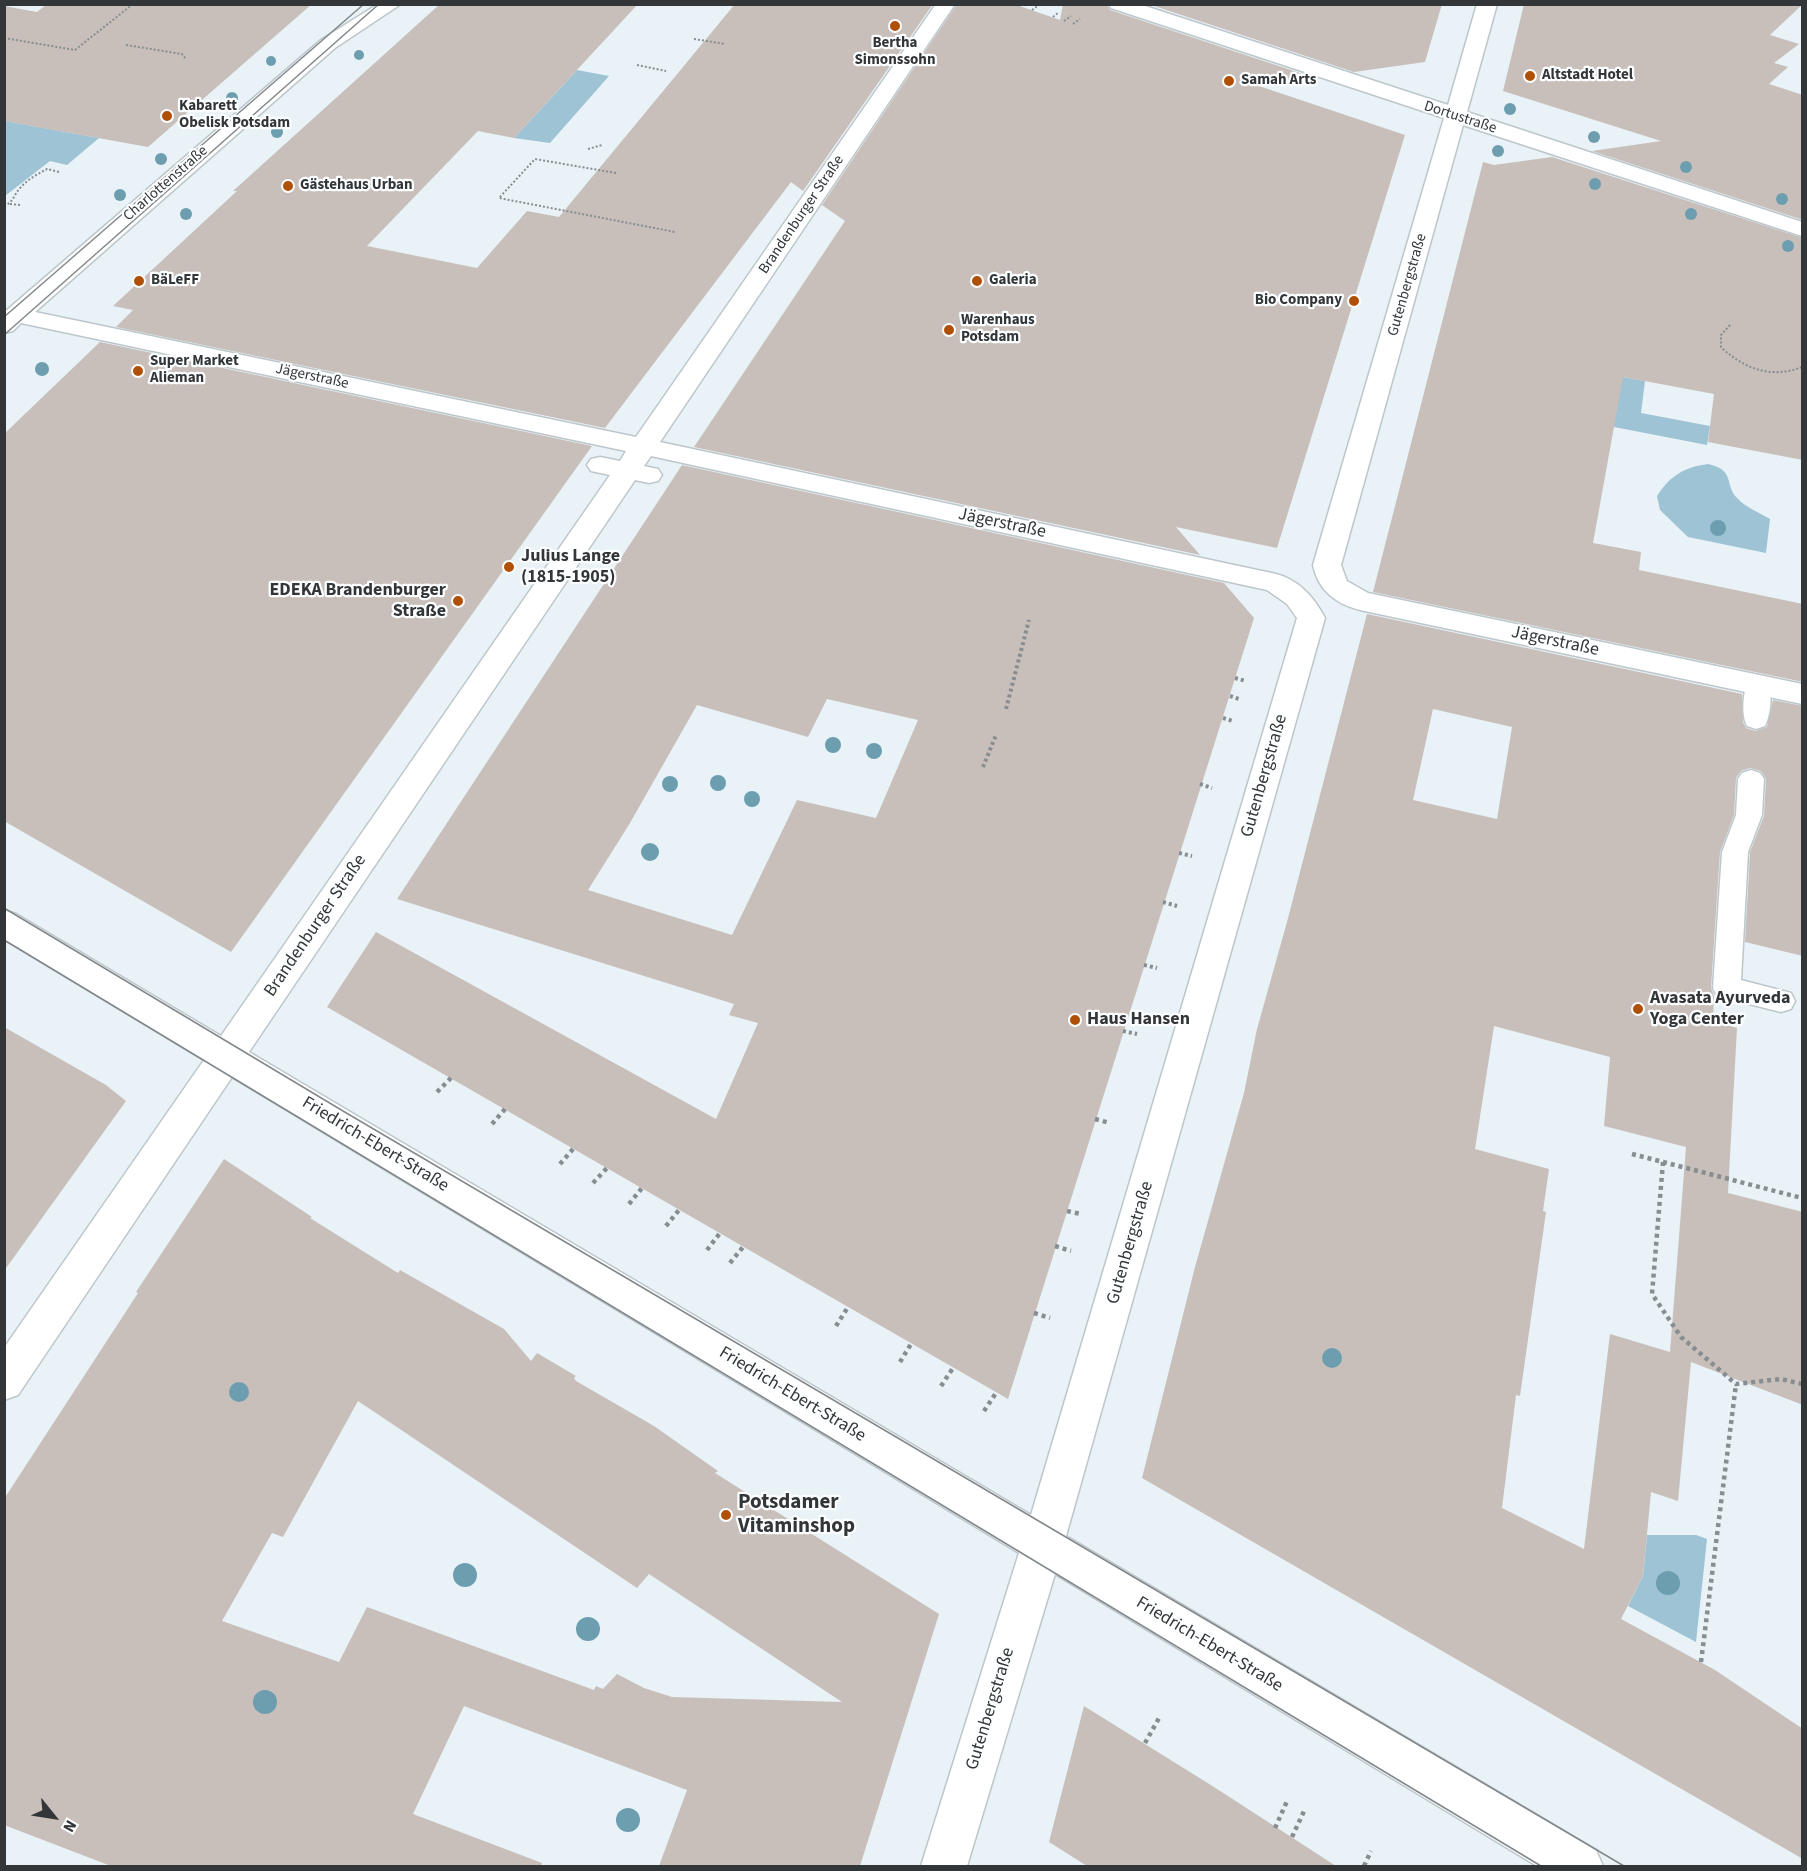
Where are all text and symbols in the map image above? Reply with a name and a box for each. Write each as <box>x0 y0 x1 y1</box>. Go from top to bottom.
marker: Bertha Simonssohn <box>888 19 902 33</box>
place label: Bertha Simonssohn <box>855 35 935 70</box>
place label: Altstadt Hotel <box>1542 67 1633 85</box>
marker: Altstadt Hotel <box>1523 69 1537 83</box>
place label: Samah Arts <box>1241 72 1316 90</box>
marker: Samah Arts <box>1222 74 1236 88</box>
place label: Kabarett Obelisk Potsdam <box>179 98 290 133</box>
street label: Dortustraße <box>1421 98 1499 138</box>
marker: Kabarett Obelisk Potsdam <box>160 109 174 123</box>
street label: Charlottenstraße <box>120 142 212 226</box>
street label: Brandenburger Straße <box>756 152 848 278</box>
place label: Gästehaus Urban <box>300 177 413 195</box>
marker: Gästehaus Urban <box>281 179 295 193</box>
street label: Gutenbergstraße <box>1385 232 1431 338</box>
place label: BäLeFF <box>151 272 199 290</box>
place label: Galeria <box>989 272 1037 290</box>
marker: BäLeFF <box>132 274 146 288</box>
marker: Galeria <box>970 274 984 288</box>
place label: Bio Company <box>1255 292 1342 310</box>
marker: Bio Company <box>1347 294 1361 308</box>
place label: Warenhaus Potsdam <box>961 312 1035 347</box>
marker: Warenhaus Potsdam <box>942 323 956 337</box>
place label: Super Market Alieman <box>150 353 239 388</box>
street label: Jägerstraße <box>274 360 350 394</box>
marker: Super Market Alieman <box>131 364 145 378</box>
street label: Jägerstraße <box>956 504 1048 544</box>
place label: Julius Lange (1815-1905) <box>521 546 620 588</box>
marker: Julius Lange (1815-1905) <box>502 560 516 574</box>
place label: EDEKA Brandenburger Straße <box>270 580 446 622</box>
marker: EDEKA Brandenburger Straße <box>451 594 465 608</box>
street label: Jägerstraße <box>1509 622 1601 662</box>
street label: Gutenbergstraße <box>1237 712 1293 840</box>
street label: Brandenburger Straße <box>260 851 372 1001</box>
place label: Avasata Ayurveda Yoga Center <box>1650 988 1791 1030</box>
marker: Avasata Ayurveda Yoga Center <box>1631 1002 1645 1016</box>
place label: Haus Hansen <box>1087 1009 1190 1031</box>
marker: Haus Hansen <box>1068 1013 1082 1027</box>
street label: Friedrich-Ebert-Straße <box>298 1093 452 1197</box>
street label: Gutenbergstraße <box>1103 1179 1159 1307</box>
street label: Friedrich-Ebert-Straße <box>715 1343 869 1447</box>
place label: Potsdamer Vitaminshop <box>738 1490 855 1540</box>
marker: Potsdamer Vitaminshop <box>719 1508 733 1522</box>
street label: Friedrich-Ebert-Straße <box>1132 1593 1286 1697</box>
street label: Gutenbergstraße <box>962 1645 1020 1773</box>
north arrow <box>24 1787 84 1847</box>
text: N <box>57 1816 82 1836</box>

